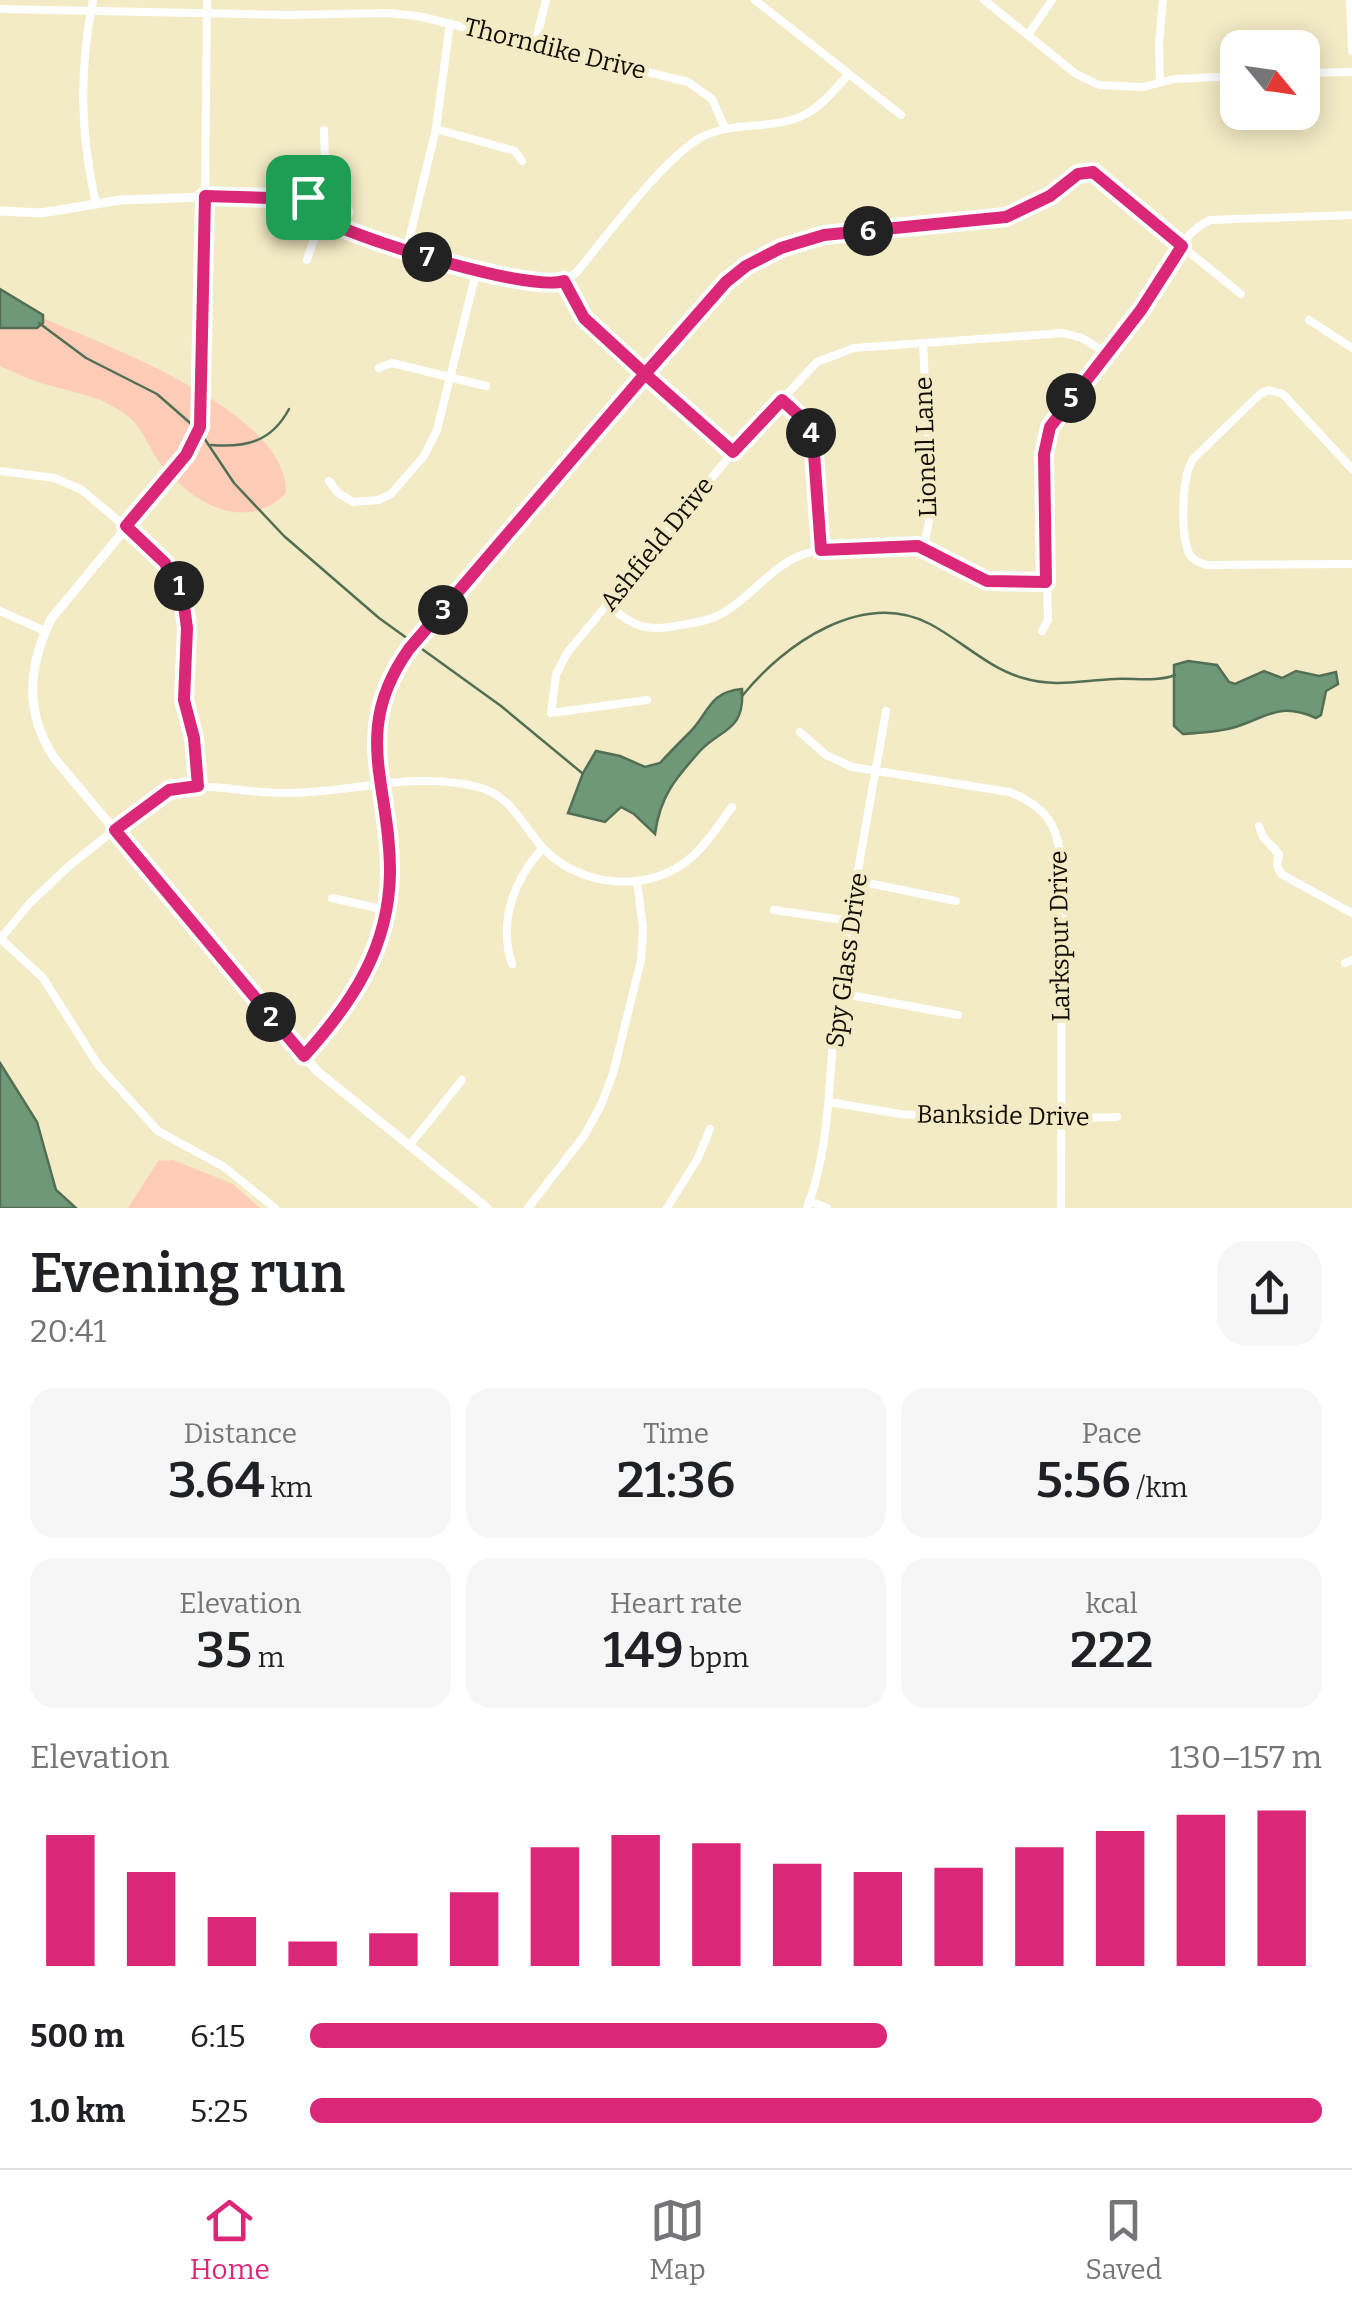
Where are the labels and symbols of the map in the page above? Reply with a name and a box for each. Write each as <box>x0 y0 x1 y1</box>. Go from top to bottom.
street label: Thorndike Drive <box>461 12 649 86</box>
north arrow <box>1220 30 1320 130</box>
pin <box>266 155 351 240</box>
pin: 6 <box>843 206 893 256</box>
pin: 7 <box>402 232 452 282</box>
pin: 5 <box>1046 373 1096 423</box>
street label: Lionell Lane <box>909 376 943 518</box>
pin: 4 <box>786 408 836 458</box>
street label: Ashfield Drive <box>594 471 720 617</box>
pin: 1 <box>154 561 204 611</box>
pin: 3 <box>418 585 468 635</box>
street label: Larkspur Drive <box>1044 850 1076 1022</box>
street label: Spy Glass Drive <box>820 871 874 1049</box>
pin: 2 <box>246 992 296 1042</box>
street label: Bankside Drive <box>916 1099 1090 1133</box>

